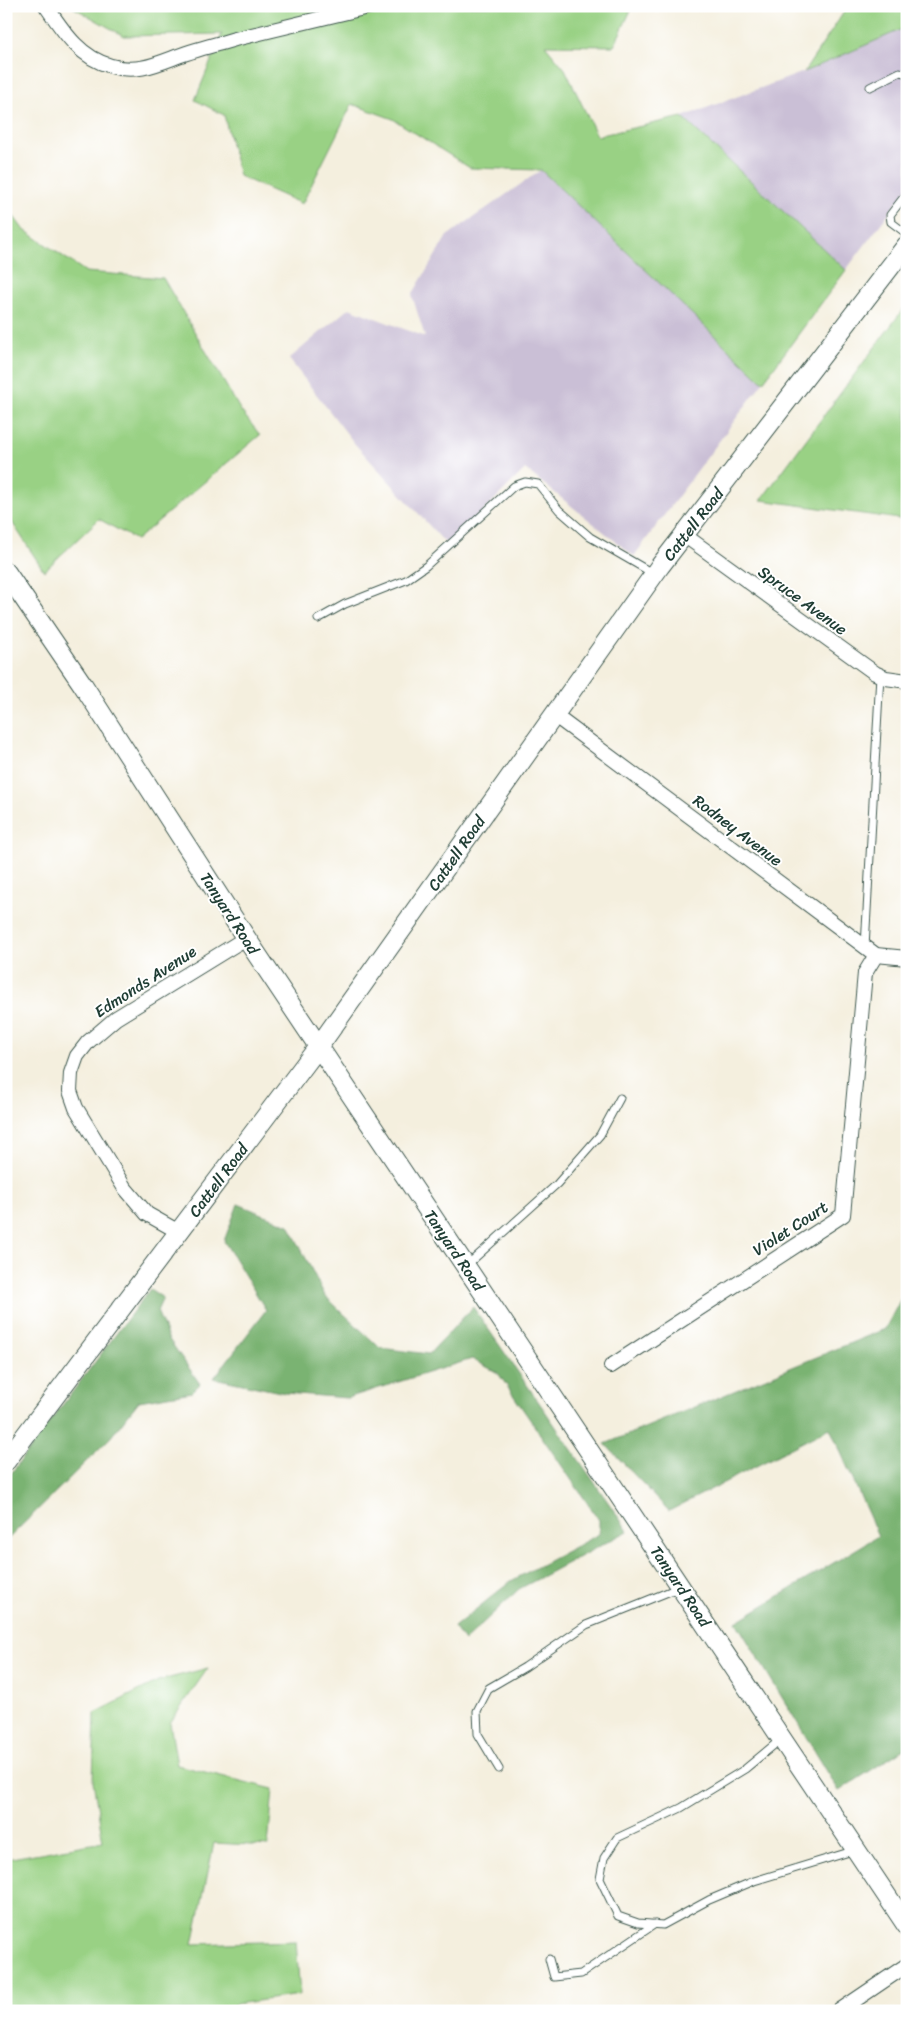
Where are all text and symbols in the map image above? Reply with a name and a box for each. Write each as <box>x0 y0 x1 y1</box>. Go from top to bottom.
street label: Cattell Road <box>655 480 733 567</box>
street label: Spruce Avenue <box>752 558 854 643</box>
street label: Rodney Avenue <box>686 787 789 874</box>
street label: Cattell Road <box>420 808 494 897</box>
street label: Tanyard Road <box>192 866 268 962</box>
street label: Edmonds Avenue <box>88 937 203 1026</box>
street label: Cattell Road <box>181 1136 257 1224</box>
street label: Violet Court <box>746 1193 834 1264</box>
street label: Tanyard Road <box>416 1203 494 1299</box>
street label: Tanyard Road <box>642 1539 720 1635</box>

